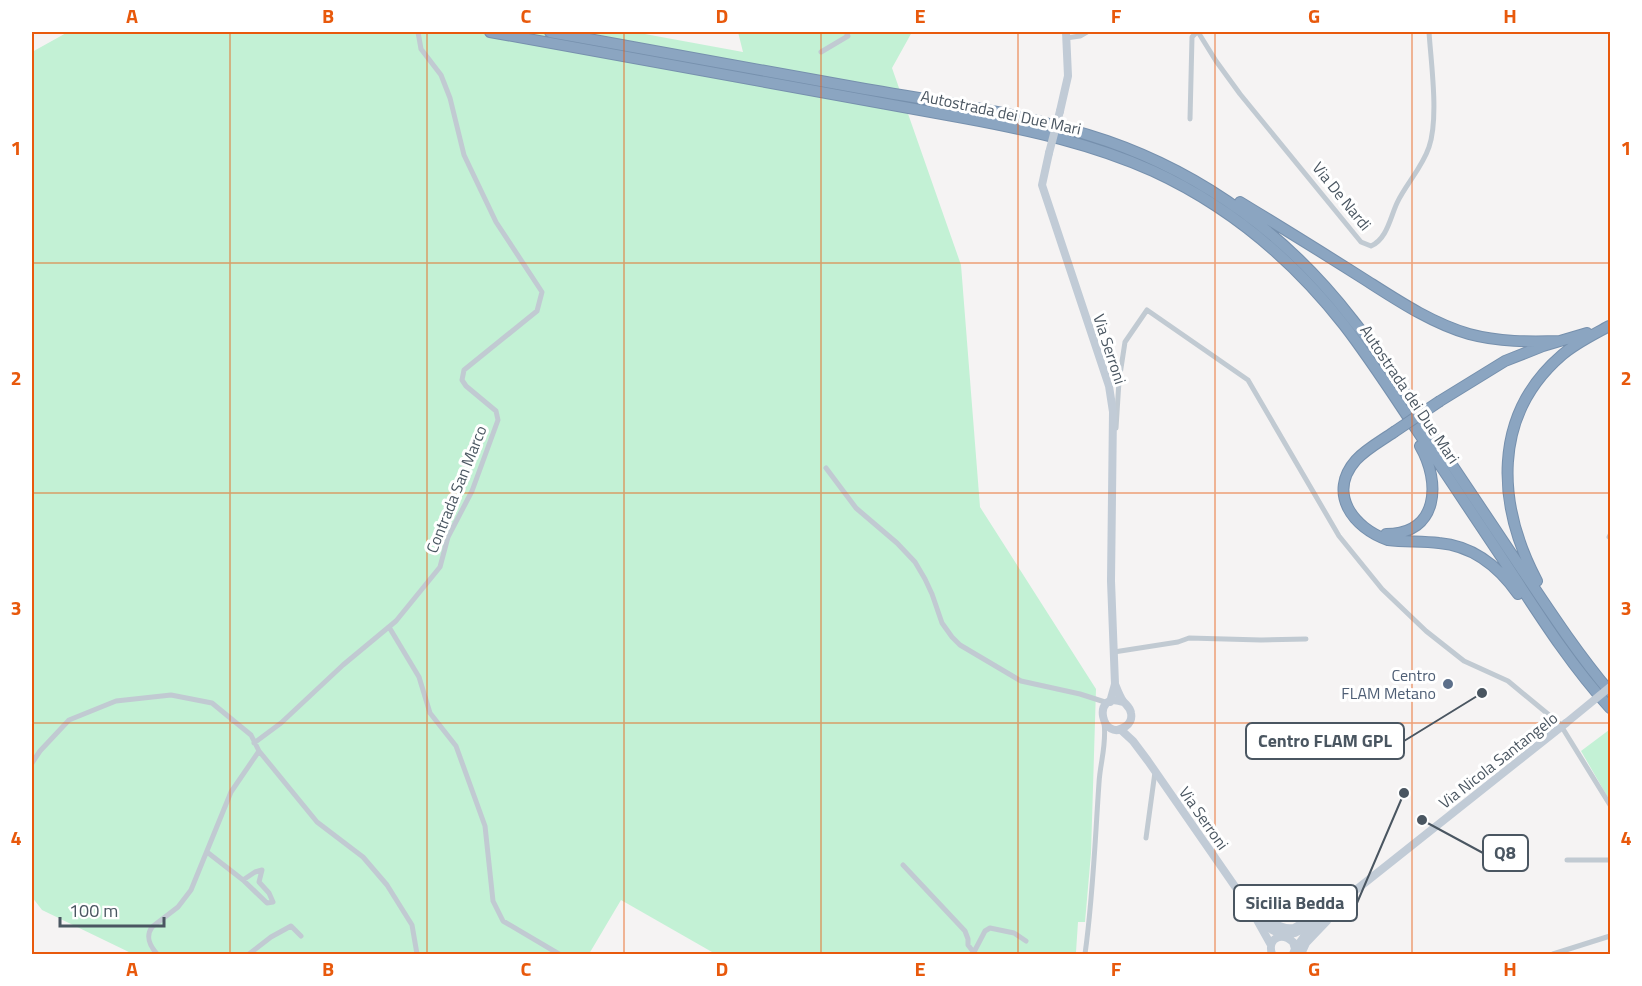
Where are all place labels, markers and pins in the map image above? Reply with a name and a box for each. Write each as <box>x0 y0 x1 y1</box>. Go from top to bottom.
place label: Centro FLAM Metano <box>1341 663 1436 705</box>
marker: Centro FLAM Metano <box>1441 677 1455 691</box>
callout: Centro FLAM GPL <box>1246 723 1404 759</box>
callout: Q8 <box>1483 835 1528 871</box>
callout: Sicilia Bedda <box>1234 885 1357 921</box>

